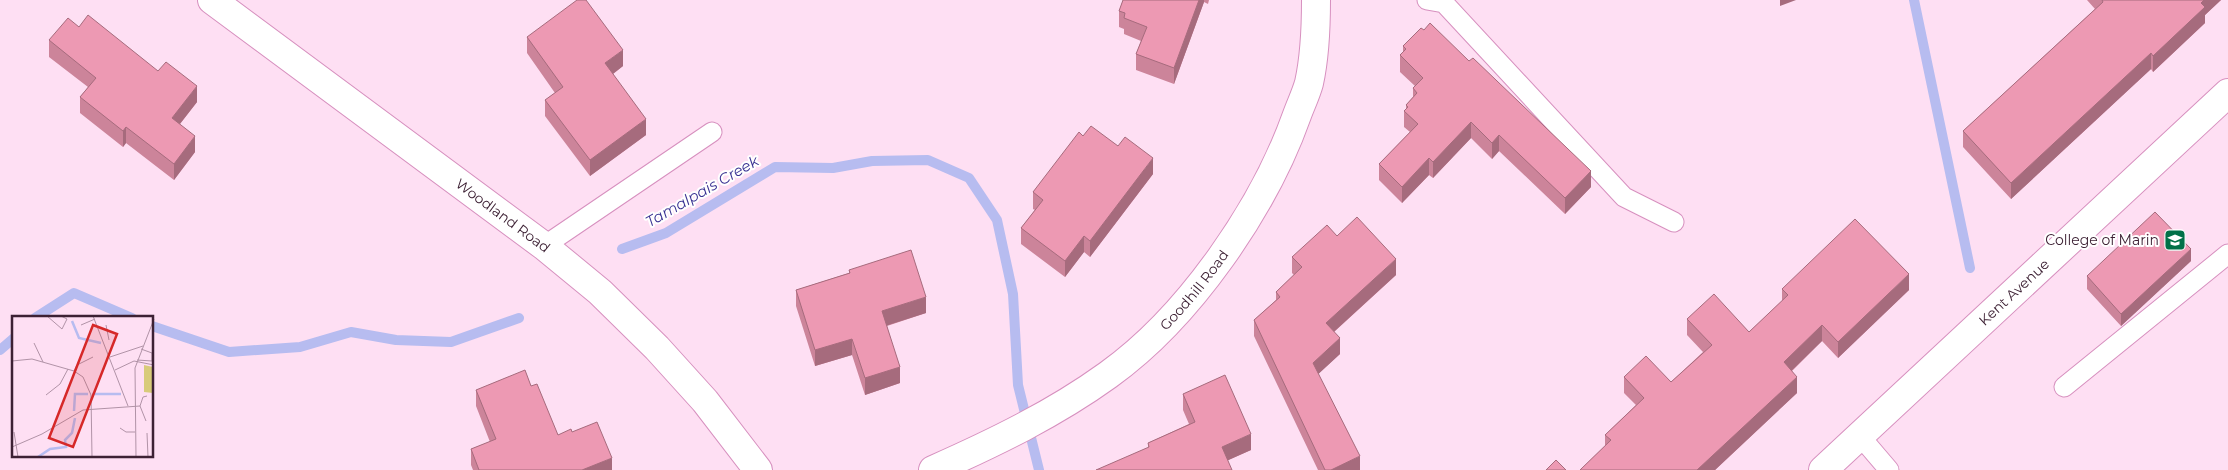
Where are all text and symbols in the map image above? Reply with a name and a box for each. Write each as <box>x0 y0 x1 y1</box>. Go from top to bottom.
water label: Tamalpais Creek <box>642 150 763 231</box>
street label: Woodland Road <box>452 175 554 256</box>
school or university icon: College of Marin <box>2163 228 2187 252</box>
place label: College of Marin <box>2045 231 2159 249</box>
street label: Goodhill Road <box>1156 246 1233 334</box>
street label: Kent Avenue <box>1975 255 2053 329</box>
inset map <box>12 316 154 458</box>

